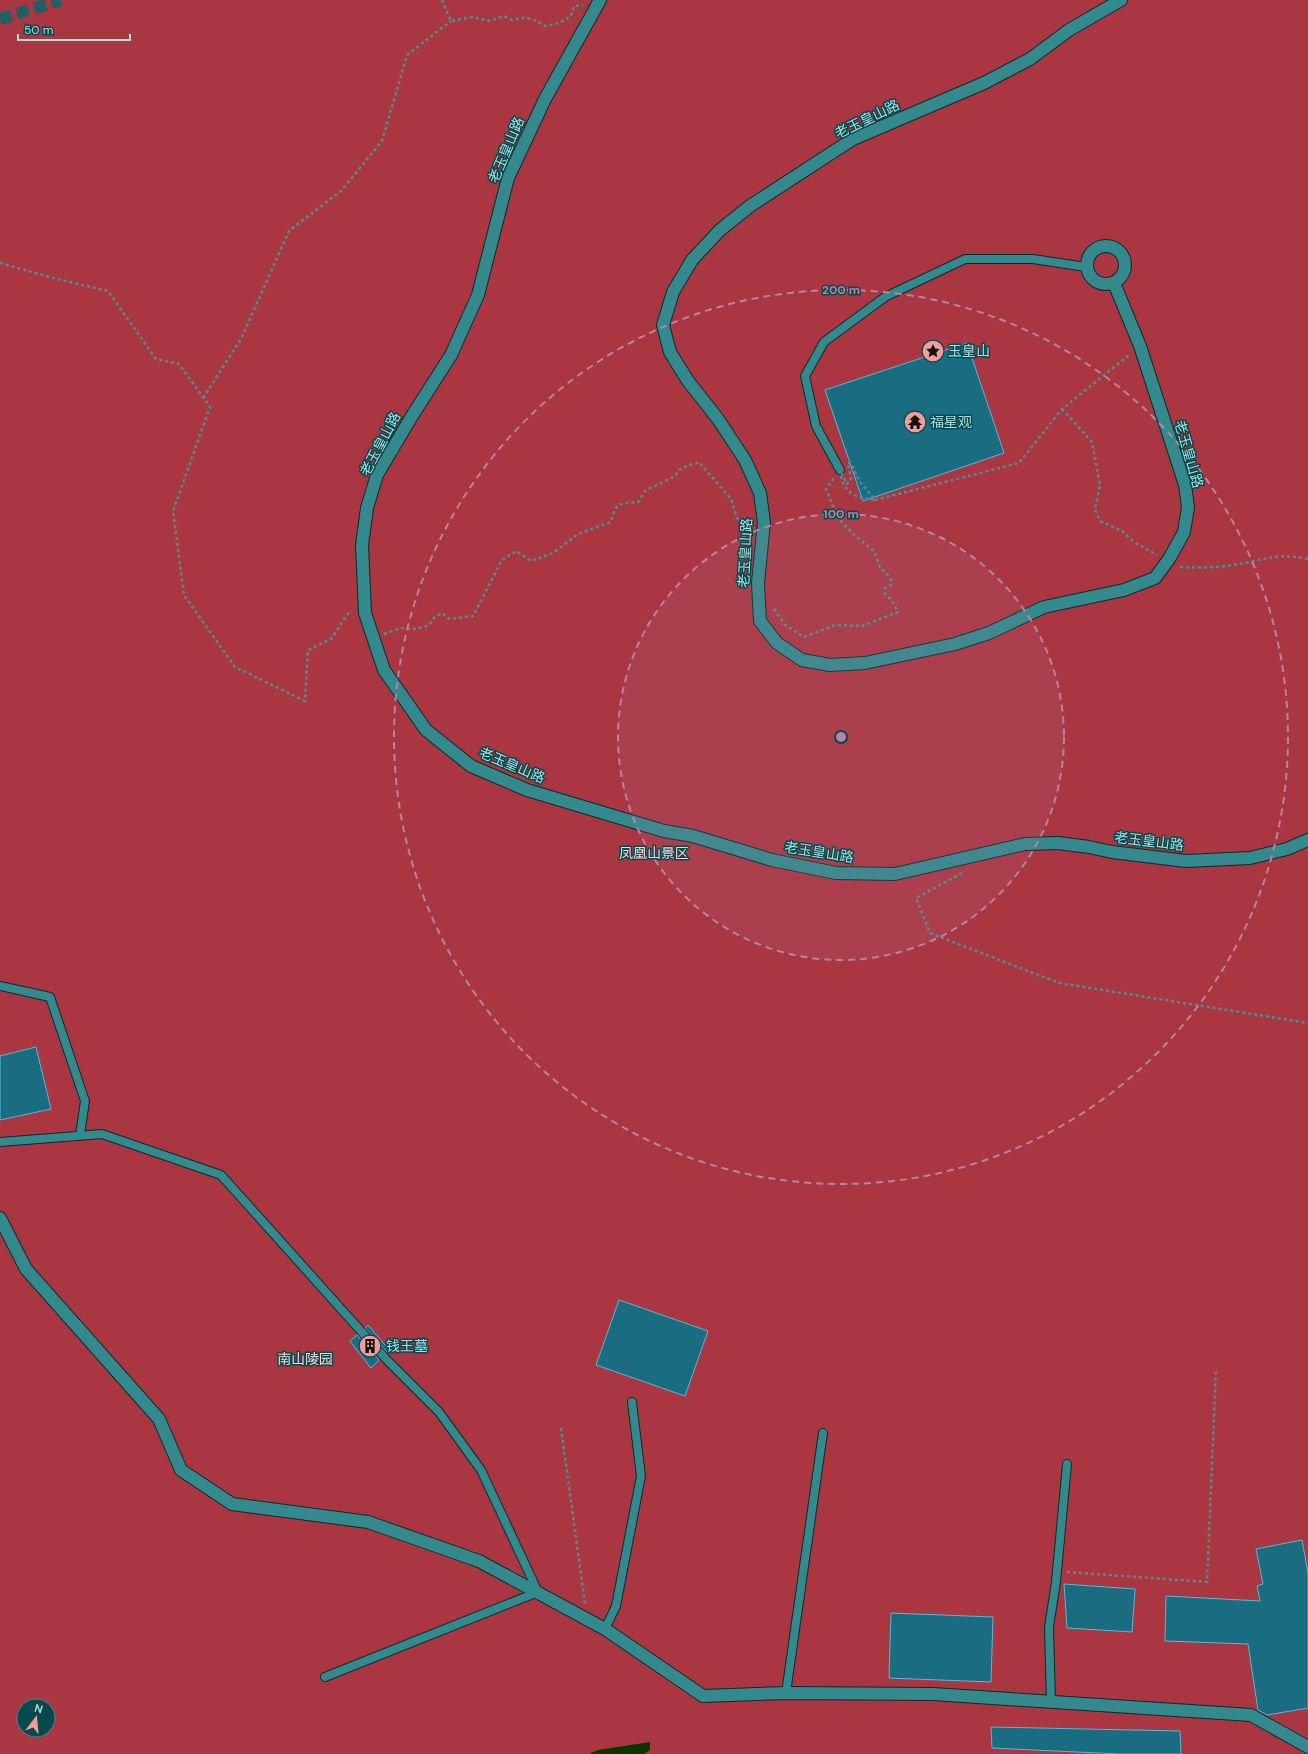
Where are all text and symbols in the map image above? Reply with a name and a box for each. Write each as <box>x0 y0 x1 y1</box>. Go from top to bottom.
scale bar <box>18 16 130 42</box>
text: 50 m <box>24 22 53 38</box>
street label: 老玉皇山路 <box>832 96 902 142</box>
street label: 老玉皇山路 <box>484 114 528 186</box>
text: 200 m <box>822 282 860 298</box>
place icon: 玉皇山 <box>920 338 946 364</box>
place label: 玉皇山 <box>948 342 990 360</box>
street label: 老玉皇山路 <box>356 409 404 479</box>
temple icon: 福星观 <box>902 409 928 435</box>
place label: 福星观 <box>930 413 972 431</box>
street label: 老玉皇山路 <box>1171 418 1207 490</box>
text: 100 m <box>823 506 859 522</box>
street label: 老玉皇山路 <box>734 518 756 588</box>
centre of rings <box>834 730 848 744</box>
street label: 老玉皇山路 <box>476 743 548 787</box>
street label: 老玉皇山路 <box>1113 828 1185 854</box>
street label: 老玉皇山路 <box>783 838 855 866</box>
park label: 凤凰山景区 <box>619 844 689 862</box>
building icon: 钱王墓 <box>357 1333 383 1359</box>
place label: 钱王墓 <box>386 1337 428 1355</box>
park label: 南山陵园 <box>277 1350 333 1368</box>
north arrow <box>16 1698 56 1738</box>
text: N <box>33 1701 45 1716</box>

